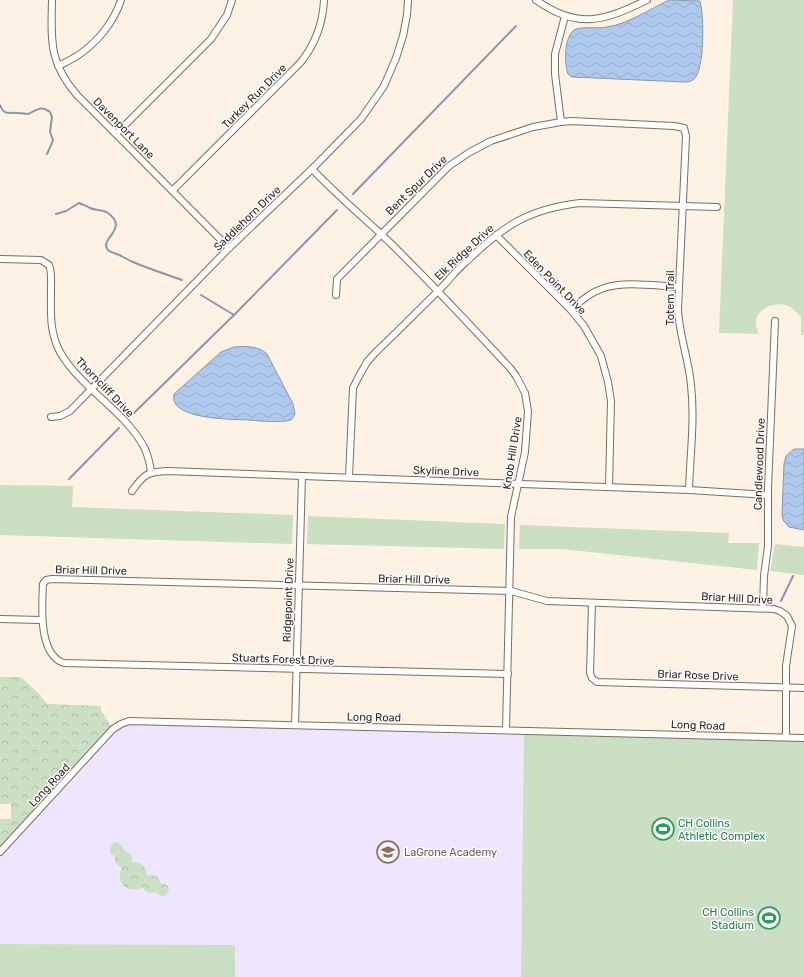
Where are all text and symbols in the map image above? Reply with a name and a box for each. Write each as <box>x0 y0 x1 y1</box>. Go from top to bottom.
street label: Turkey Run Drive <box>219 61 289 131</box>
street label: Davenport Lane <box>90 95 157 162</box>
street label: Bent Spur Drive <box>383 153 450 218</box>
street label: Saddlehorn Drive <box>211 183 283 254</box>
street label: Elk Ridge Drive <box>432 222 497 283</box>
street label: Eden Point Drive <box>521 247 589 317</box>
street label: Totem Trail <box>664 270 677 326</box>
street label: Thorncliff Drive <box>73 355 136 420</box>
street label: Knob Hill Drive <box>500 416 525 491</box>
street label: Candlewood Drive <box>751 418 768 510</box>
street label: Skyline Drive <box>413 464 479 479</box>
street label: Ridgepoint Drive <box>281 557 296 643</box>
street label: Briar Hill Drive <box>55 563 127 578</box>
street label: Briar Hill Drive <box>378 572 450 587</box>
street label: Briar Hill Drive <box>701 590 773 607</box>
street label: Stuarts Forest Drive <box>232 651 334 668</box>
street label: Briar Rose Drive <box>657 668 739 683</box>
street label: Long Road <box>347 711 401 724</box>
street label: Long Road <box>671 718 725 733</box>
street label: Long Road <box>26 761 73 810</box>
sports icon: CH Collins Athletic Complex <box>650 816 676 842</box>
place label: CH Collins Athletic Complex <box>678 817 765 843</box>
school or university icon: LaGrone Academy <box>375 839 401 865</box>
place label: LaGrone Academy <box>404 846 497 859</box>
sports icon: CH Collins Stadium <box>756 905 782 931</box>
place label: CH Collins Stadium <box>702 906 754 932</box>

